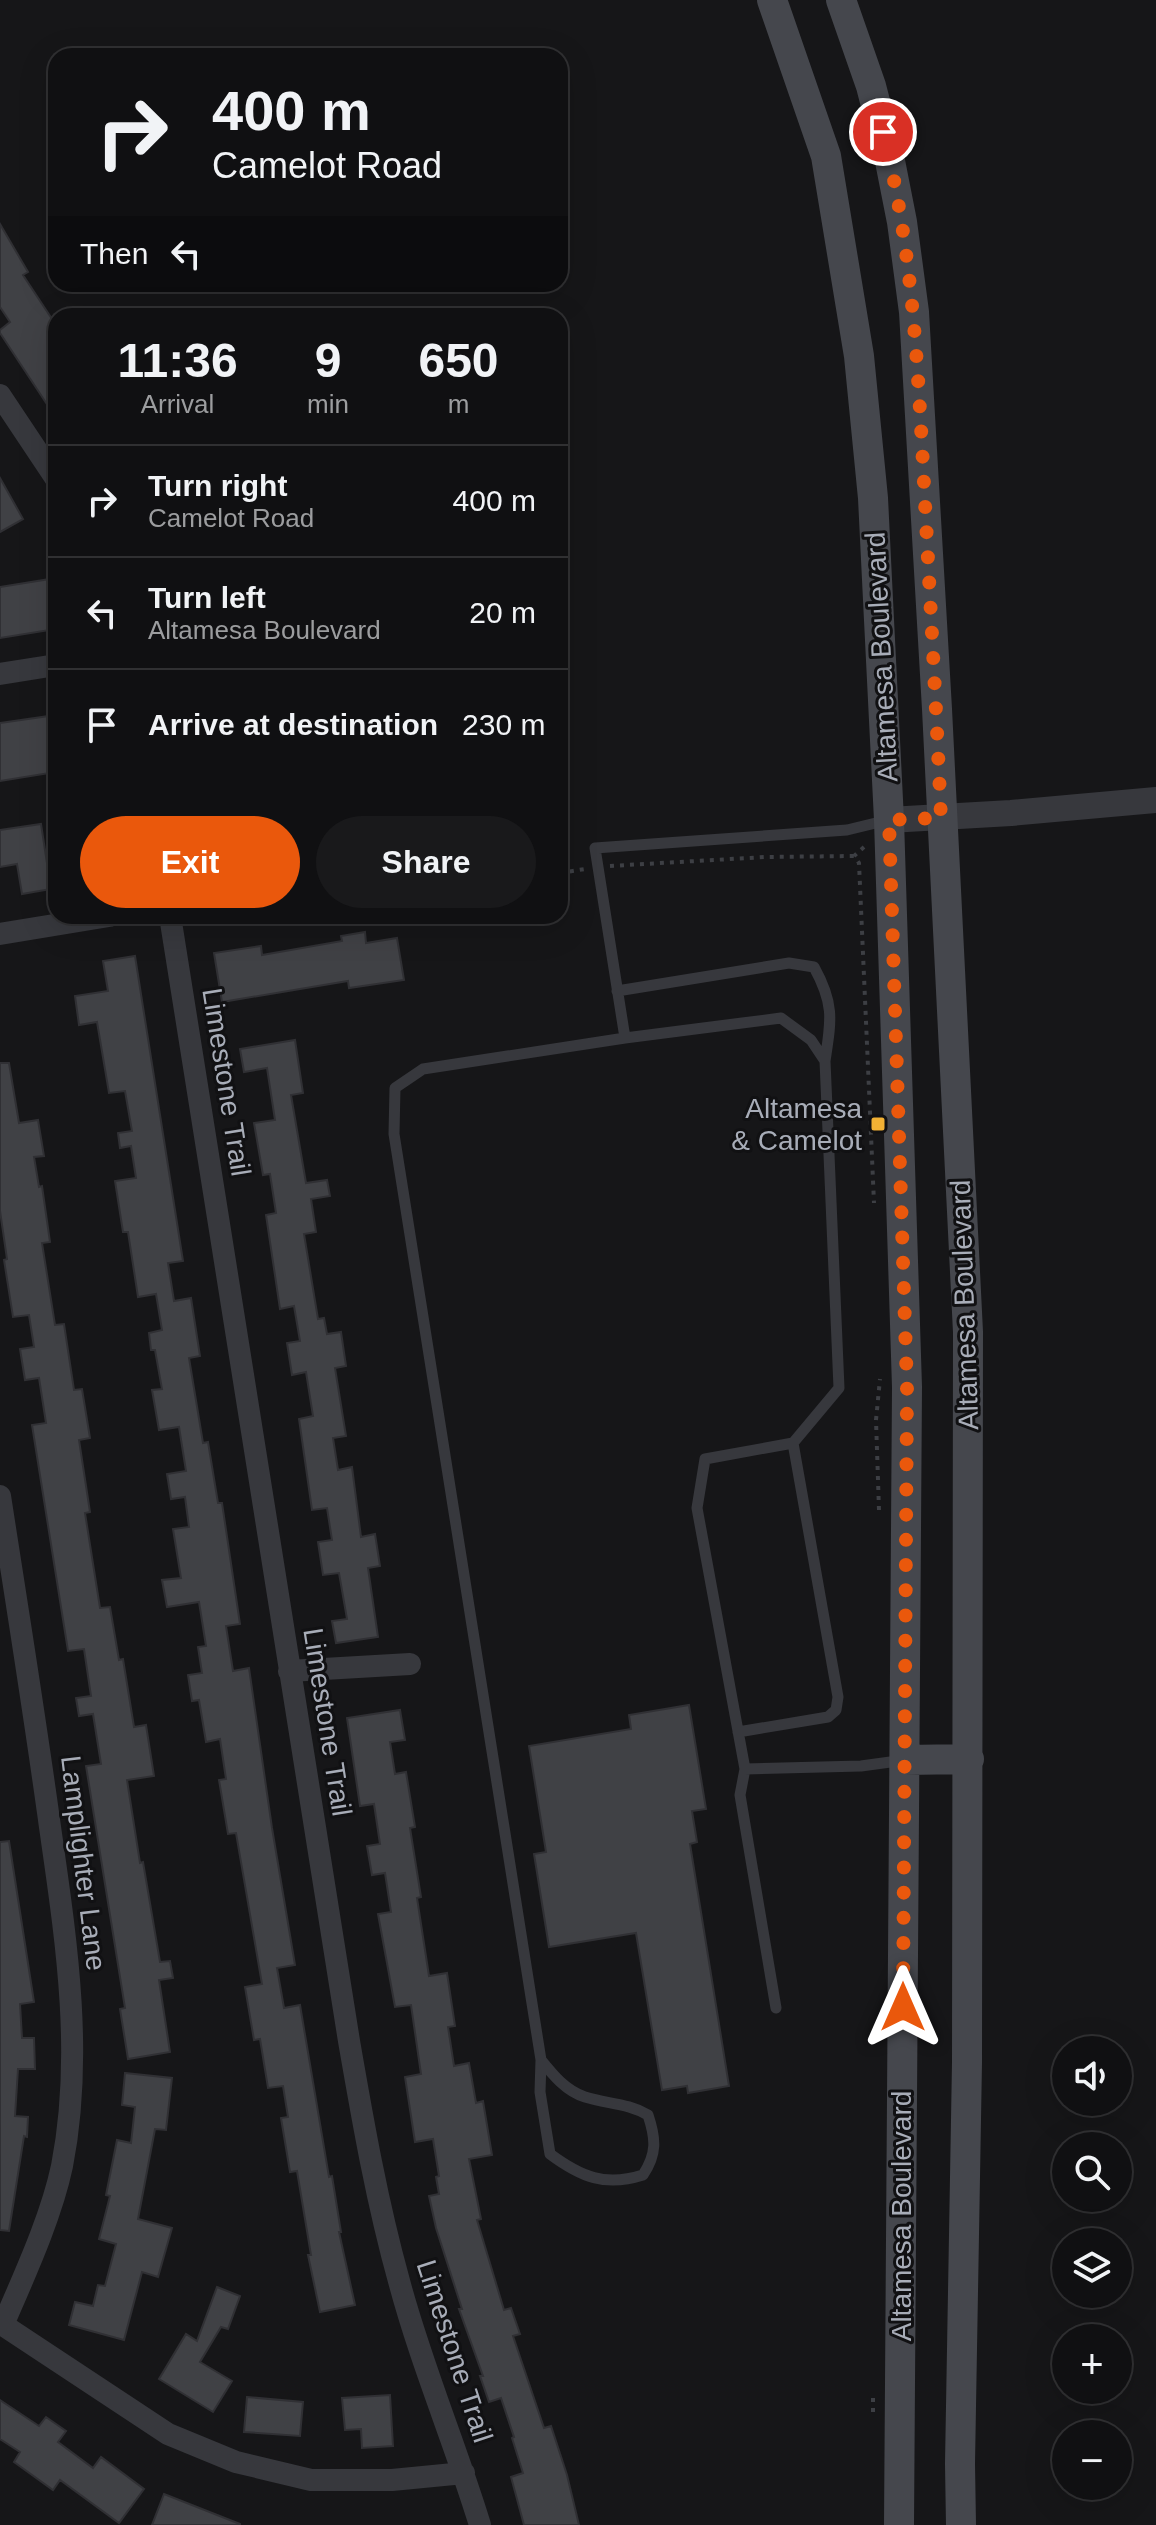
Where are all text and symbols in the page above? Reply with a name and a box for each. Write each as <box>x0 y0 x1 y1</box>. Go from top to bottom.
text: 400 m <box>212 79 371 142</box>
icon: right <box>80 80 184 184</box>
pin <box>849 98 917 166</box>
icon: arrive <box>861 110 905 154</box>
text: Camelot Road <box>212 145 442 186</box>
icon: left <box>164 232 208 276</box>
text: Then <box>80 237 148 270</box>
text: 11:36 <box>117 334 238 387</box>
text: 9 <box>315 334 341 387</box>
text: 650 <box>418 334 499 387</box>
text: Arrival <box>141 389 214 419</box>
text: min <box>307 389 349 419</box>
text: m <box>448 389 469 419</box>
text: Turn right <box>148 469 287 502</box>
icon: right <box>80 479 124 523</box>
text: 400 m <box>453 484 536 517</box>
text: Camelot Road <box>148 503 314 533</box>
street label: Altamesa Boulevard <box>859 531 904 783</box>
text: Turn left <box>148 581 266 614</box>
icon: left <box>80 591 124 635</box>
text: 20 m <box>469 596 536 629</box>
text: Altamesa Boulevard <box>148 615 381 645</box>
icon: arrive <box>80 703 124 747</box>
text: Arrive at destination <box>148 708 438 741</box>
text: 230 m <box>462 708 545 741</box>
button: Exit <box>80 816 300 908</box>
button: Share <box>316 816 536 908</box>
street label: Limestone Trail <box>196 986 257 1178</box>
place label: Altamesa & Camelot <box>731 1093 862 1156</box>
marker: Altamesa & Camelot <box>869 1115 887 1133</box>
street label: Altamesa Boulevard <box>945 1179 984 1431</box>
street label: Limestone Trail <box>297 1626 358 1818</box>
street label: Lamplighter Lane <box>55 1754 112 1972</box>
position arrow <box>861 1965 945 2049</box>
map controls <box>1052 2036 1132 2500</box>
button: sound <box>1052 2036 1132 2116</box>
street label: Altamesa Boulevard <box>886 2091 917 2341</box>
button: search <box>1052 2132 1132 2212</box>
button: layers <box>1052 2228 1132 2308</box>
street label: Limestone Trail <box>410 2256 499 2446</box>
button: + <box>1052 2324 1132 2404</box>
button: − <box>1052 2420 1132 2500</box>

